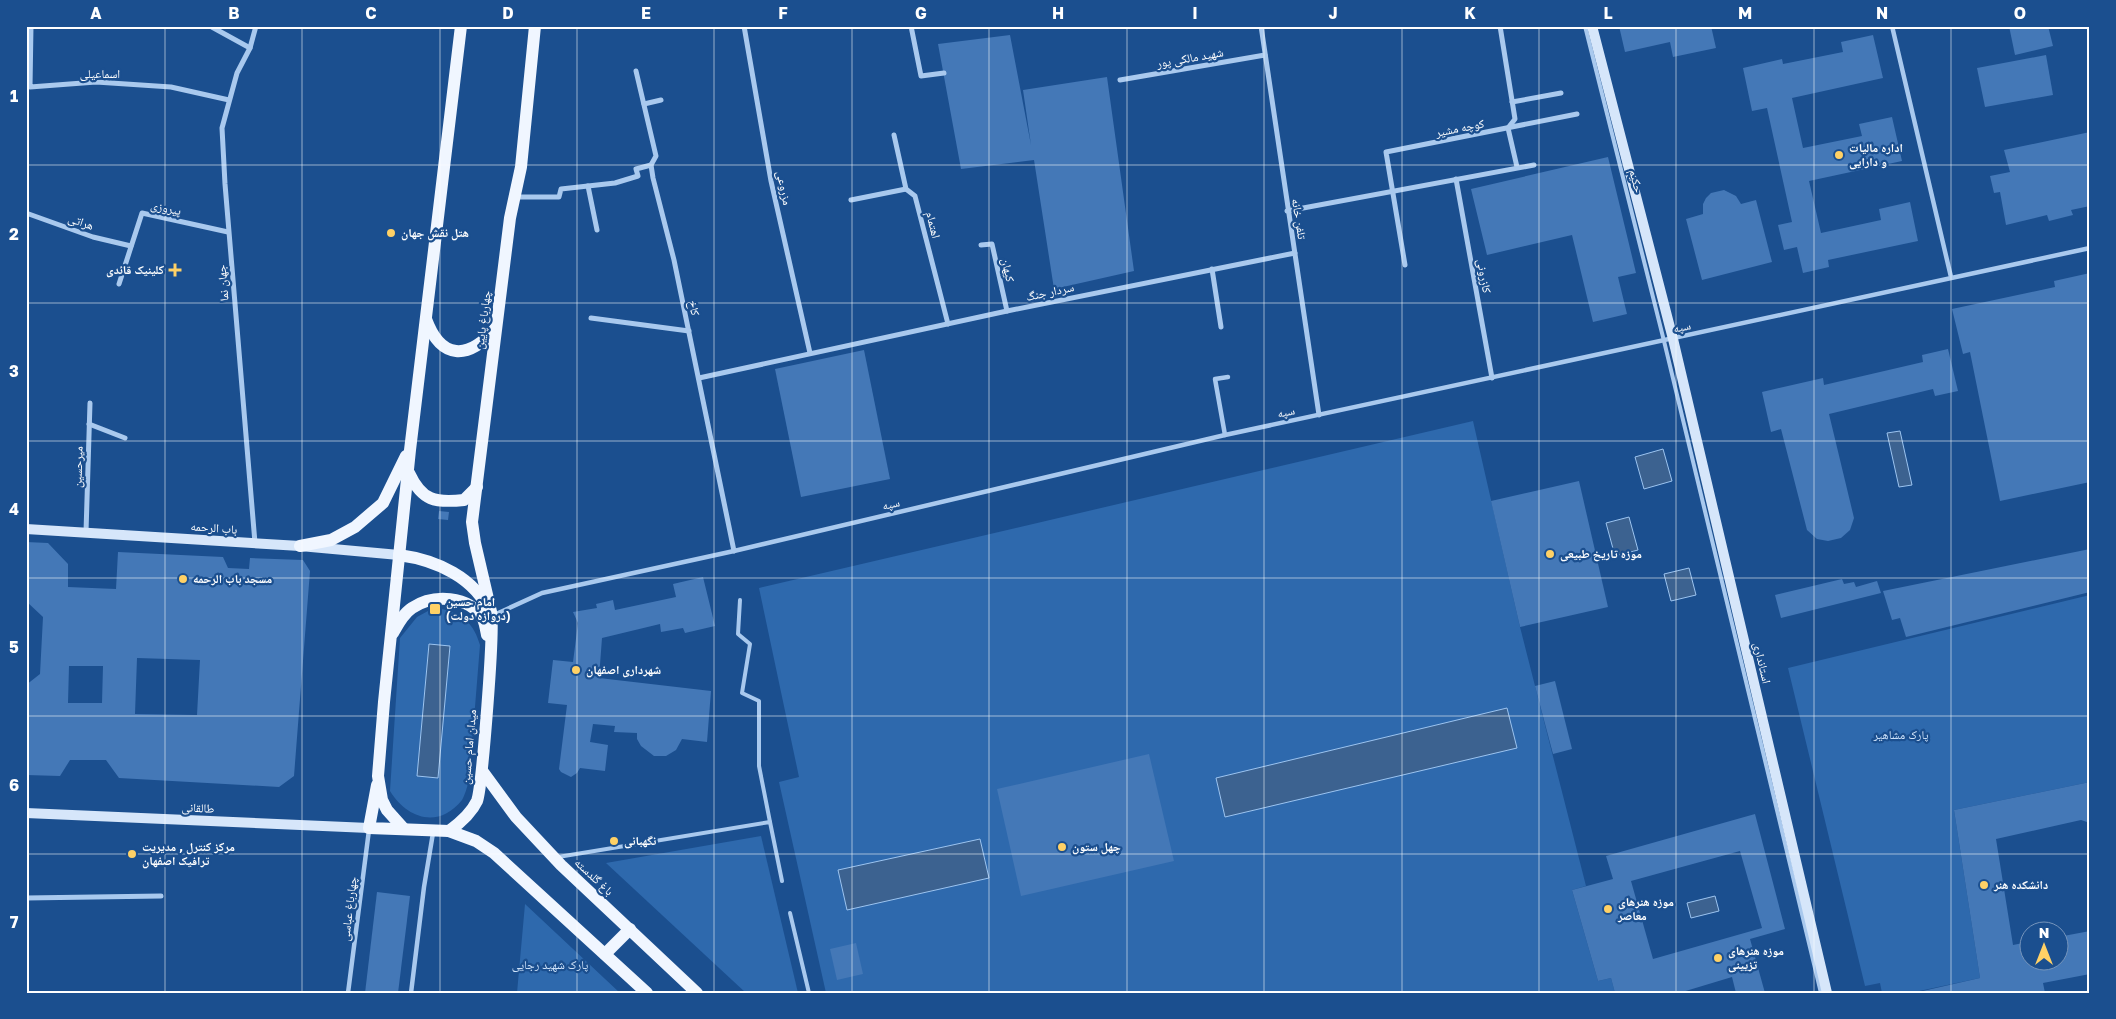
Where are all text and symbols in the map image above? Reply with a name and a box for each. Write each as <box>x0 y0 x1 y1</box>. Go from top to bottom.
text: A <box>90 3 102 23</box>
text: B <box>228 3 240 23</box>
text: C <box>365 3 377 23</box>
text: D <box>502 3 514 23</box>
text: E <box>641 3 651 23</box>
text: F <box>778 3 788 23</box>
text: G <box>915 3 927 23</box>
text: H <box>1052 3 1064 23</box>
text: I <box>1192 3 1198 23</box>
text: J <box>1328 3 1338 23</box>
text: K <box>1464 3 1476 23</box>
text: L <box>1603 3 1613 23</box>
text: M <box>1738 3 1752 23</box>
text: N <box>1876 3 1888 23</box>
text: O <box>2014 3 2026 23</box>
street label: شهید مالکی پور <box>1154 44 1225 71</box>
street label: اسماعیلی <box>80 66 120 81</box>
text: 1 <box>10 86 18 106</box>
street label: كوچه مشير <box>1433 115 1486 140</box>
place label: اداره مالیات و دارایی <box>1849 140 1903 170</box>
marker: اداره مالیات و دارایی <box>1833 149 1845 161</box>
street label: حکیم <box>1625 168 1647 195</box>
street label: مزروعی <box>774 169 795 207</box>
street label: پیروزی <box>149 197 183 218</box>
street label: تلفن خانه <box>1289 197 1310 241</box>
street label: هراتی <box>66 210 96 233</box>
street label: اهتمام <box>922 210 944 240</box>
text: 2 <box>9 224 19 244</box>
place label: هتل نقش جهان <box>401 225 469 241</box>
marker: هتل نقش جهان <box>385 227 397 239</box>
street label: کیهان <box>998 257 1018 283</box>
street label: کازرونی <box>1474 258 1495 294</box>
place label: کلینیک قائدی <box>106 262 165 278</box>
marker: کلینیک قائدی <box>168 263 182 277</box>
street label: جهان نما <box>213 264 232 302</box>
street label: سردار جنگ <box>1025 279 1075 304</box>
street label: چهارباغ پایین <box>471 289 495 350</box>
street label: کاخ <box>686 299 703 317</box>
street label: سپه <box>1672 317 1692 336</box>
text: 3 <box>9 361 19 381</box>
street label: سپه <box>1276 402 1296 421</box>
street label: میرحسین <box>69 446 86 488</box>
street label: سپه <box>881 494 901 513</box>
text: 4 <box>9 499 19 519</box>
street label: باب الرحمه <box>190 518 238 537</box>
place label: موزه تاریخ طبیعی <box>1560 546 1642 562</box>
marker: موزه تاریخ طبیعی <box>1544 548 1556 560</box>
place label: مسجد باب الرحمه <box>193 571 273 586</box>
marker: مسجد باب الرحمه <box>177 573 189 585</box>
place label: امام حسین (دروازه دولت) <box>446 594 510 623</box>
marker: امام حسین (دروازه دولت) <box>428 602 442 616</box>
text: 5 <box>9 637 19 657</box>
street label: استانداری <box>1750 641 1775 685</box>
place label: شهرداری اصفهان <box>586 662 661 678</box>
marker: شهرداری اصفهان <box>570 664 582 676</box>
street label: میدان امام حسین <box>458 709 480 785</box>
park label: پارک مشاهیر <box>1872 727 1929 742</box>
text: 6 <box>9 775 19 795</box>
street label: طالقانی <box>181 799 215 816</box>
place label: نگهبانی <box>624 833 656 849</box>
marker: نگهبانی <box>608 835 620 847</box>
place label: مرکز کنترل , مدیریت ترافیک اصفهان <box>142 839 235 869</box>
place label: چهل ستون <box>1072 839 1121 855</box>
marker: چهل ستون <box>1056 841 1068 853</box>
marker: مرکز کنترل , مدیریت ترافیک اصفهان <box>126 848 138 860</box>
street label: باغ گلدسته <box>571 855 617 899</box>
street label: چهارباغ عباسی <box>337 875 361 942</box>
place label: دانشکده هنر <box>1993 877 2048 892</box>
marker: دانشکده هنر <box>1978 879 1990 891</box>
place label: موزه هنرهای معاصر <box>1617 894 1674 923</box>
marker: موزه هنرهای معاصر <box>1602 903 1614 915</box>
text: 7 <box>10 912 19 932</box>
north arrow <box>2018 922 2068 972</box>
text: N <box>2039 924 2049 941</box>
place label: موزه هنرهای تزیینی <box>1728 943 1784 973</box>
marker: موزه هنرهای تزیینی <box>1712 952 1724 964</box>
park label: پارک شهید رجایی <box>512 957 589 972</box>

